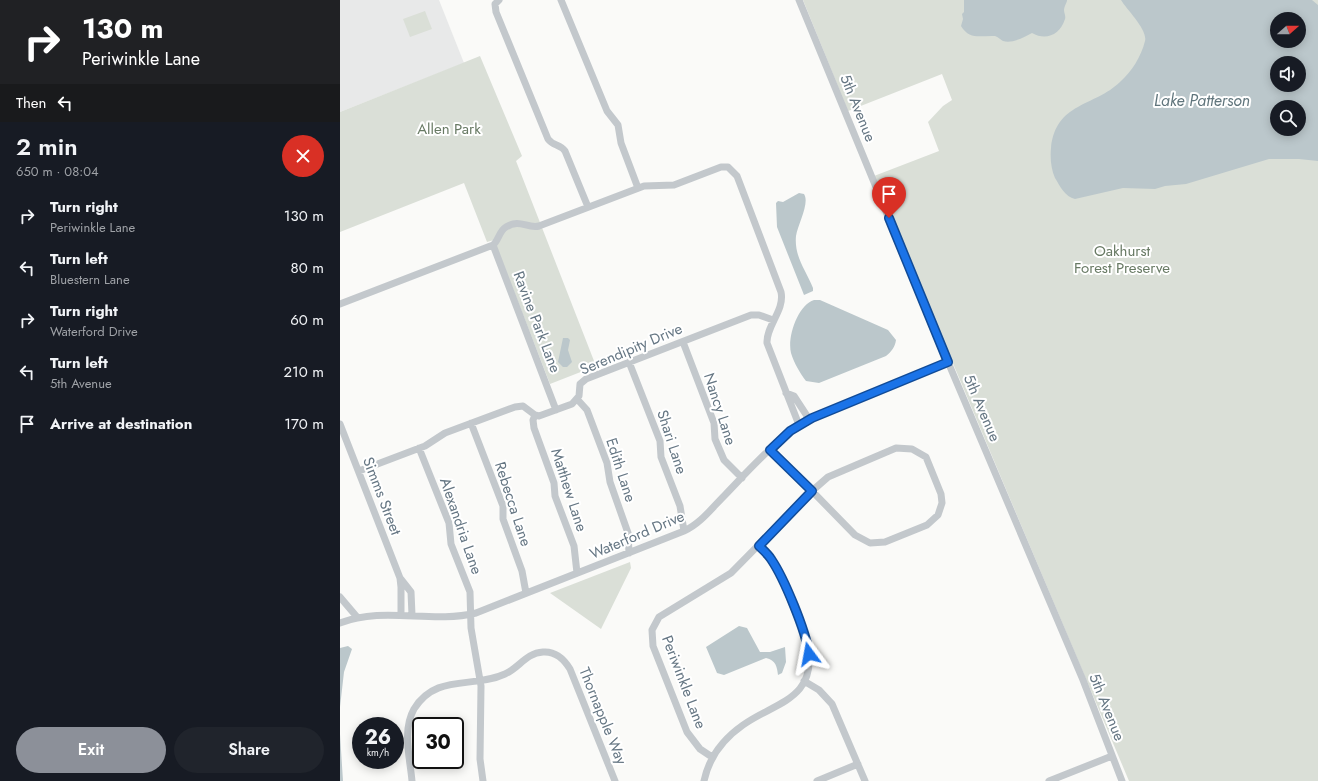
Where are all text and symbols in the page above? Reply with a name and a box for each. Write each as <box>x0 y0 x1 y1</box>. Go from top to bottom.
text: 130 m <box>82 8 164 49</box>
north arrow <box>1270 12 1306 48</box>
map controls <box>1270 12 1306 136</box>
icon: right <box>16 16 68 68</box>
text: Periwinkle Lane <box>82 46 200 72</box>
button: sound <box>1270 56 1306 92</box>
street label: 5th Avenue <box>834 71 882 145</box>
water label: Lake Patterson <box>1154 89 1250 112</box>
text: Then <box>16 92 46 114</box>
icon: left <box>54 92 76 114</box>
button: search <box>1270 100 1306 136</box>
park label: Allen Park <box>417 118 481 140</box>
text: 2 min <box>16 129 78 164</box>
button: close <box>282 135 324 177</box>
text: 650 m · 08:04 <box>16 162 99 181</box>
pin <box>872 177 906 218</box>
icon: arrive <box>878 183 900 205</box>
text: Turn right <box>50 196 118 218</box>
icon: right <box>16 205 38 227</box>
text: 130 m <box>284 205 324 227</box>
text: Periwinkle Lane <box>50 218 135 237</box>
park label: Oakhurst Forest Preserve <box>1074 240 1170 279</box>
text: Turn left <box>50 248 108 270</box>
icon: left <box>16 257 38 279</box>
text: 80 m <box>291 257 324 279</box>
street label: Ravine Park Lane <box>508 268 567 376</box>
text: Bluestern Lane <box>50 270 130 289</box>
text: Turn right <box>50 300 118 322</box>
icon: right <box>16 309 38 331</box>
text: 60 m <box>290 309 324 331</box>
street label: Serendipity Drive <box>576 317 686 381</box>
text: Waterford Drive <box>50 322 138 341</box>
text: Turn left <box>50 352 108 374</box>
icon: left <box>16 361 38 383</box>
text: 210 m <box>284 361 324 383</box>
street label: Nancy Lane <box>698 370 742 448</box>
street label: 5th Avenue <box>958 371 1006 445</box>
text: 5th Avenue <box>50 374 112 393</box>
street label: Shari Lane <box>651 407 693 477</box>
icon: arrive <box>16 413 38 435</box>
text: Arrive at destination <box>50 413 192 435</box>
text: 170 m <box>284 413 324 435</box>
street label: Edith Lane <box>600 435 642 505</box>
street label: Matthew Lane <box>545 446 593 535</box>
street label: Simms Street <box>357 454 407 539</box>
street label: Rebecca Lane <box>489 459 537 550</box>
street label: Alexandria Lane <box>434 475 488 578</box>
street label: Waterford Drive <box>586 505 688 565</box>
street label: Periwinkle Lane <box>656 632 712 732</box>
position arrow <box>788 633 830 675</box>
street label: Thornapple Way <box>573 664 633 768</box>
street label: 5th Avenue <box>1083 670 1131 744</box>
speed limit sign: 30 <box>412 717 464 769</box>
text: 26 <box>365 723 391 752</box>
button: Exit <box>16 727 166 773</box>
button: Share <box>174 727 324 773</box>
text: km/h <box>367 745 389 760</box>

